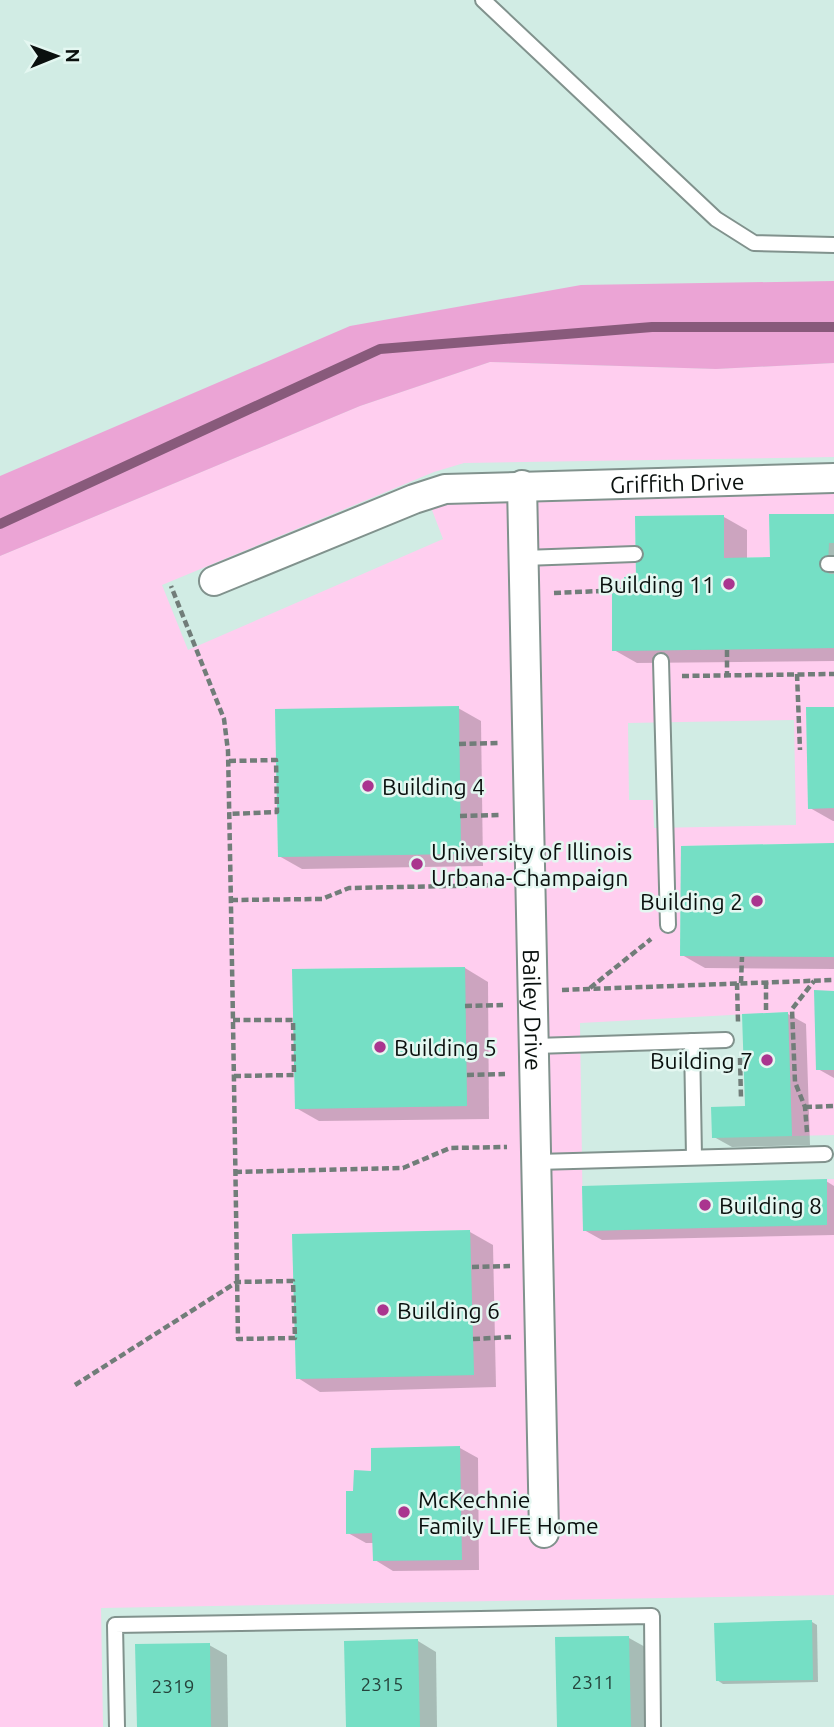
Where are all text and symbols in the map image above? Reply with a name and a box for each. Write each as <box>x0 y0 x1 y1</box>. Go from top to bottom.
north arrow <box>21 21 91 91</box>
text: N <box>62 48 84 63</box>
street label: Griffith Drive <box>610 468 745 497</box>
place label: Building 11 <box>599 572 715 597</box>
marker: Building 11 <box>721 576 737 592</box>
place label: Building 4 <box>382 774 485 799</box>
marker: Building 4 <box>360 778 376 794</box>
place label: University of Illinois Urbana-Champaign <box>431 839 632 890</box>
marker: University of Illinois Urbana-Champaign <box>409 856 425 872</box>
place label: Building 2 <box>640 889 743 914</box>
marker: Building 2 <box>749 893 765 909</box>
street label: Bailey Drive <box>519 949 547 1071</box>
place label: Building 5 <box>394 1035 497 1060</box>
marker: Building 5 <box>372 1039 388 1055</box>
place label: Building 7 <box>650 1048 753 1073</box>
marker: Building 7 <box>759 1052 775 1068</box>
place label: Building 8 <box>719 1193 822 1218</box>
marker: Building 8 <box>697 1197 713 1213</box>
place label: Building 6 <box>397 1298 500 1323</box>
marker: Building 6 <box>375 1302 391 1318</box>
place label: McKechnie Family LIFE Home <box>418 1487 599 1538</box>
marker: McKechnie Family LIFE Home <box>396 1504 412 1520</box>
house number: 2311 <box>572 1671 614 1693</box>
house number: 2315 <box>361 1673 403 1695</box>
house number: 2319 <box>152 1675 194 1697</box>

